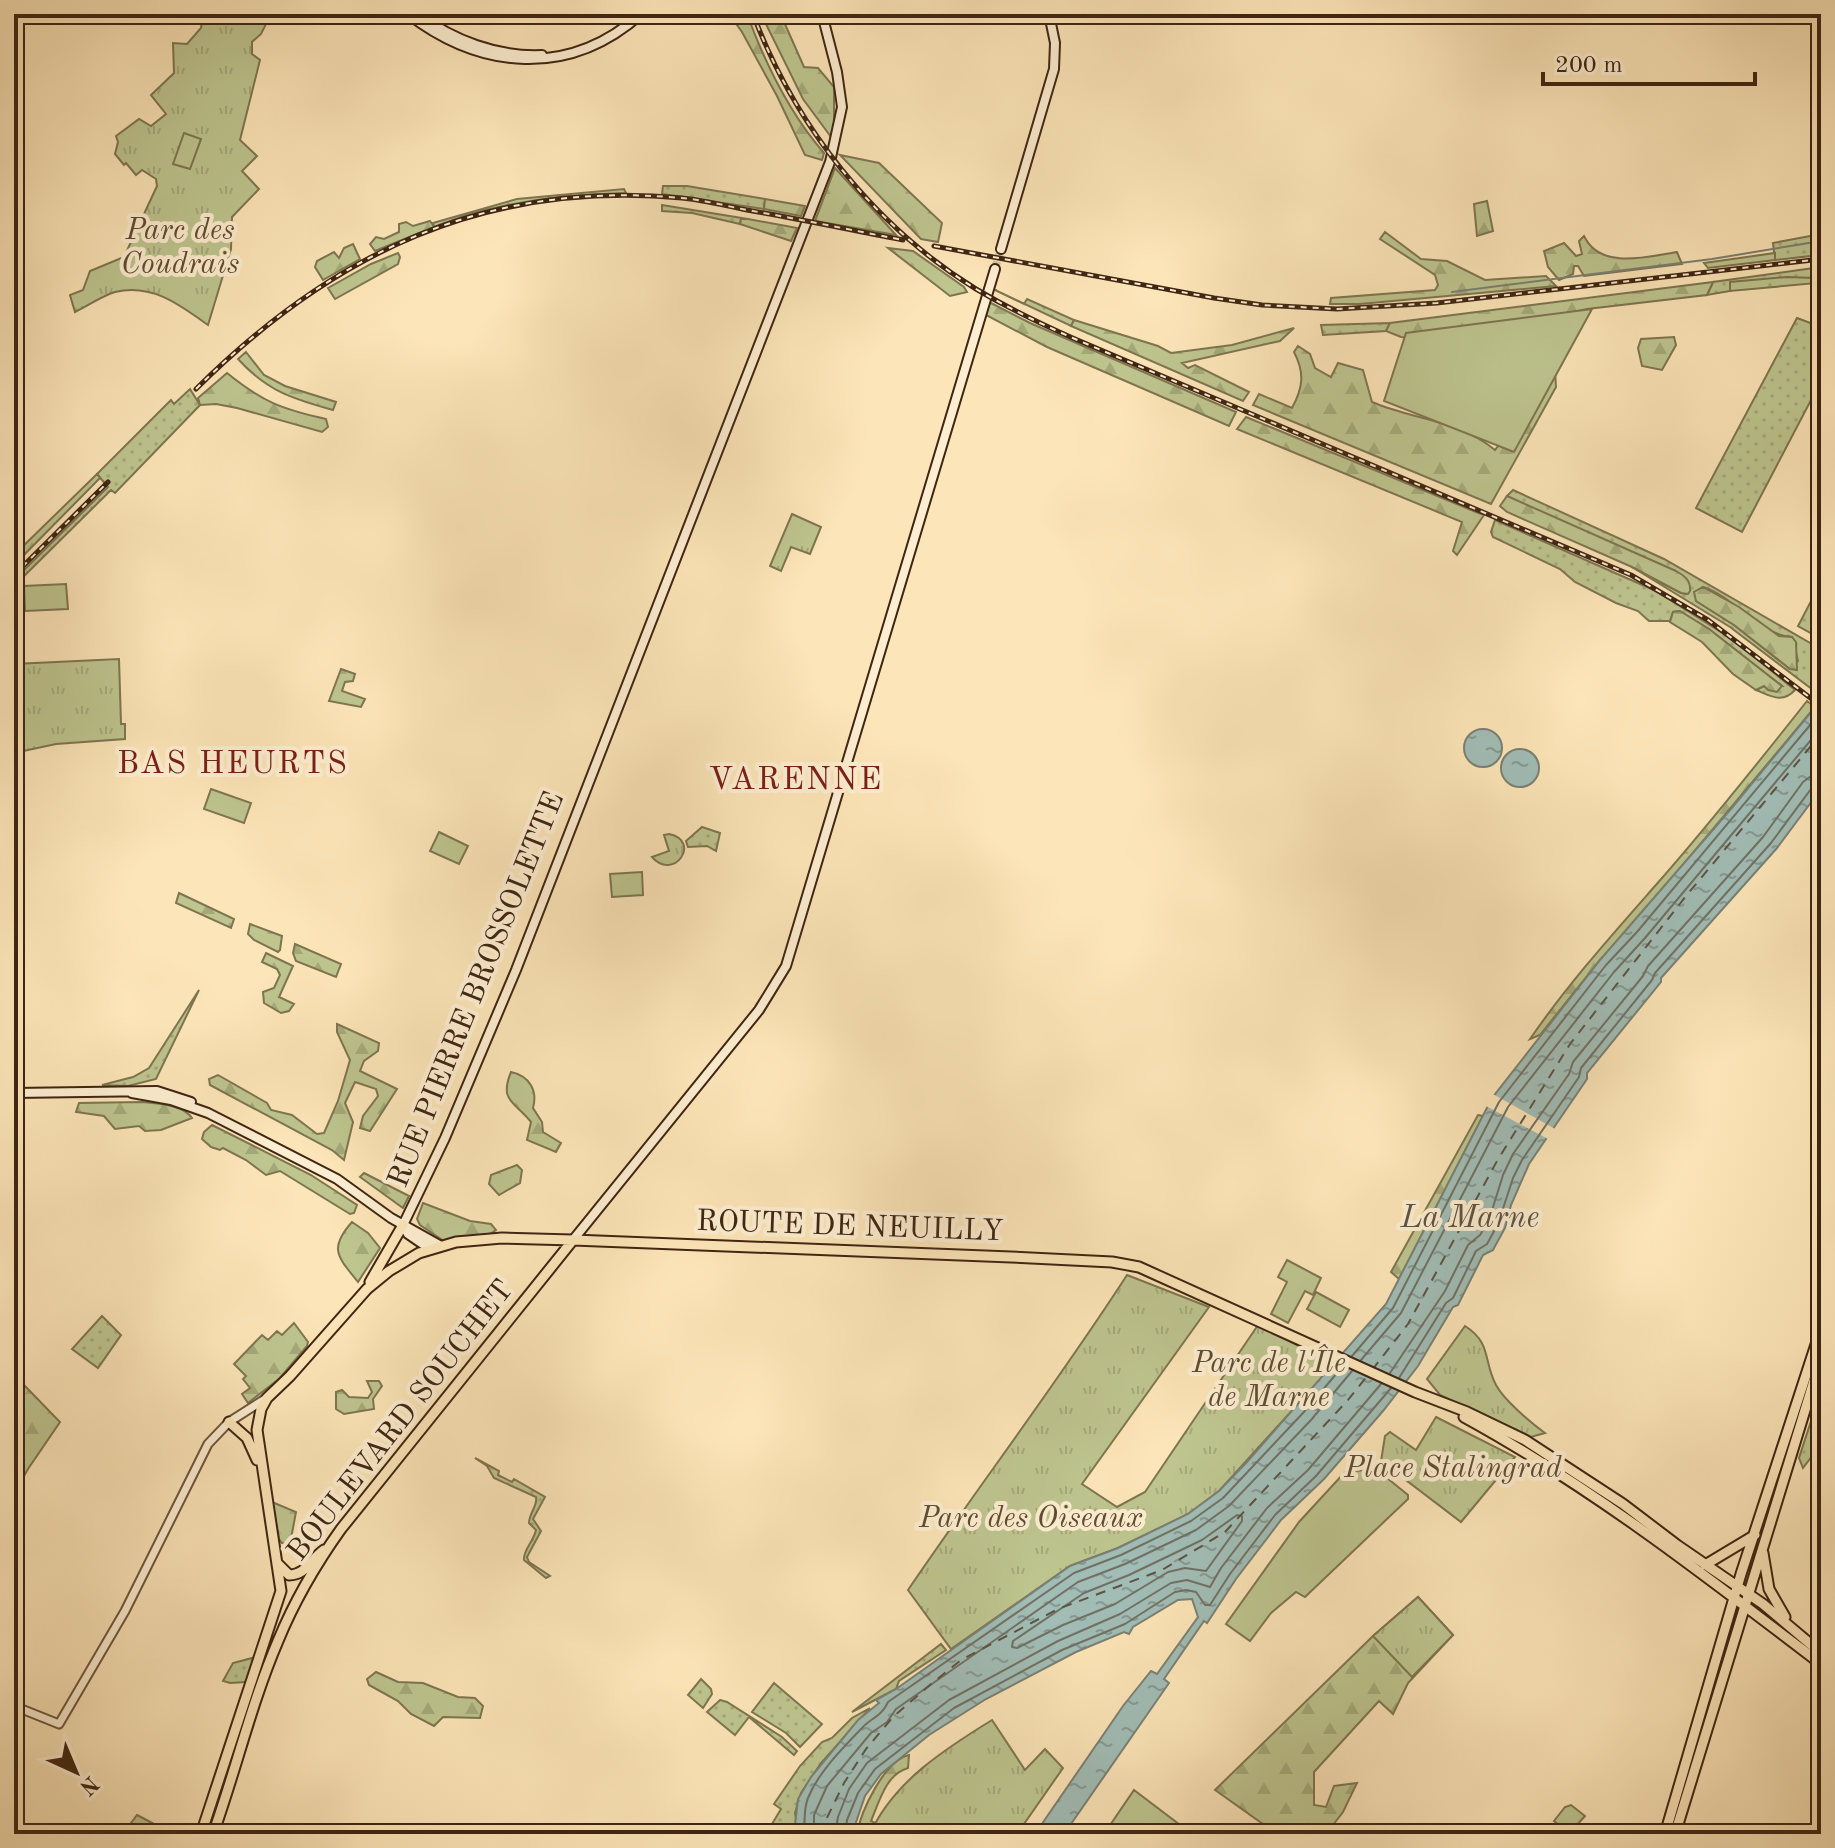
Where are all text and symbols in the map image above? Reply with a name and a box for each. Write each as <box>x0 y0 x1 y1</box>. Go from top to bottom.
scale bar <box>1543 36 1755 86</box>
text: 200 m <box>1555 54 1623 78</box>
park label: Parc des Coudrais <box>121 216 239 280</box>
district label: BAS HEURTS <box>117 749 349 781</box>
district label: VARENNE <box>709 765 883 797</box>
street label: RUE PIERRE BROSSOLETTE <box>384 788 570 1192</box>
water label: La Marne <box>1400 1203 1539 1235</box>
street label: ROUTE DE NEUILLY <box>696 1207 1004 1247</box>
street label: BOULEVARD SOUCHET <box>282 1275 520 1567</box>
park label: Parc de l'Île de Marne <box>1191 1344 1346 1413</box>
park label: Place Stalingrad <box>1343 1454 1563 1484</box>
park label: Parc des Oiseaux <box>918 1504 1143 1534</box>
north arrow <box>36 1732 116 1812</box>
text: N <box>75 1771 102 1799</box>

